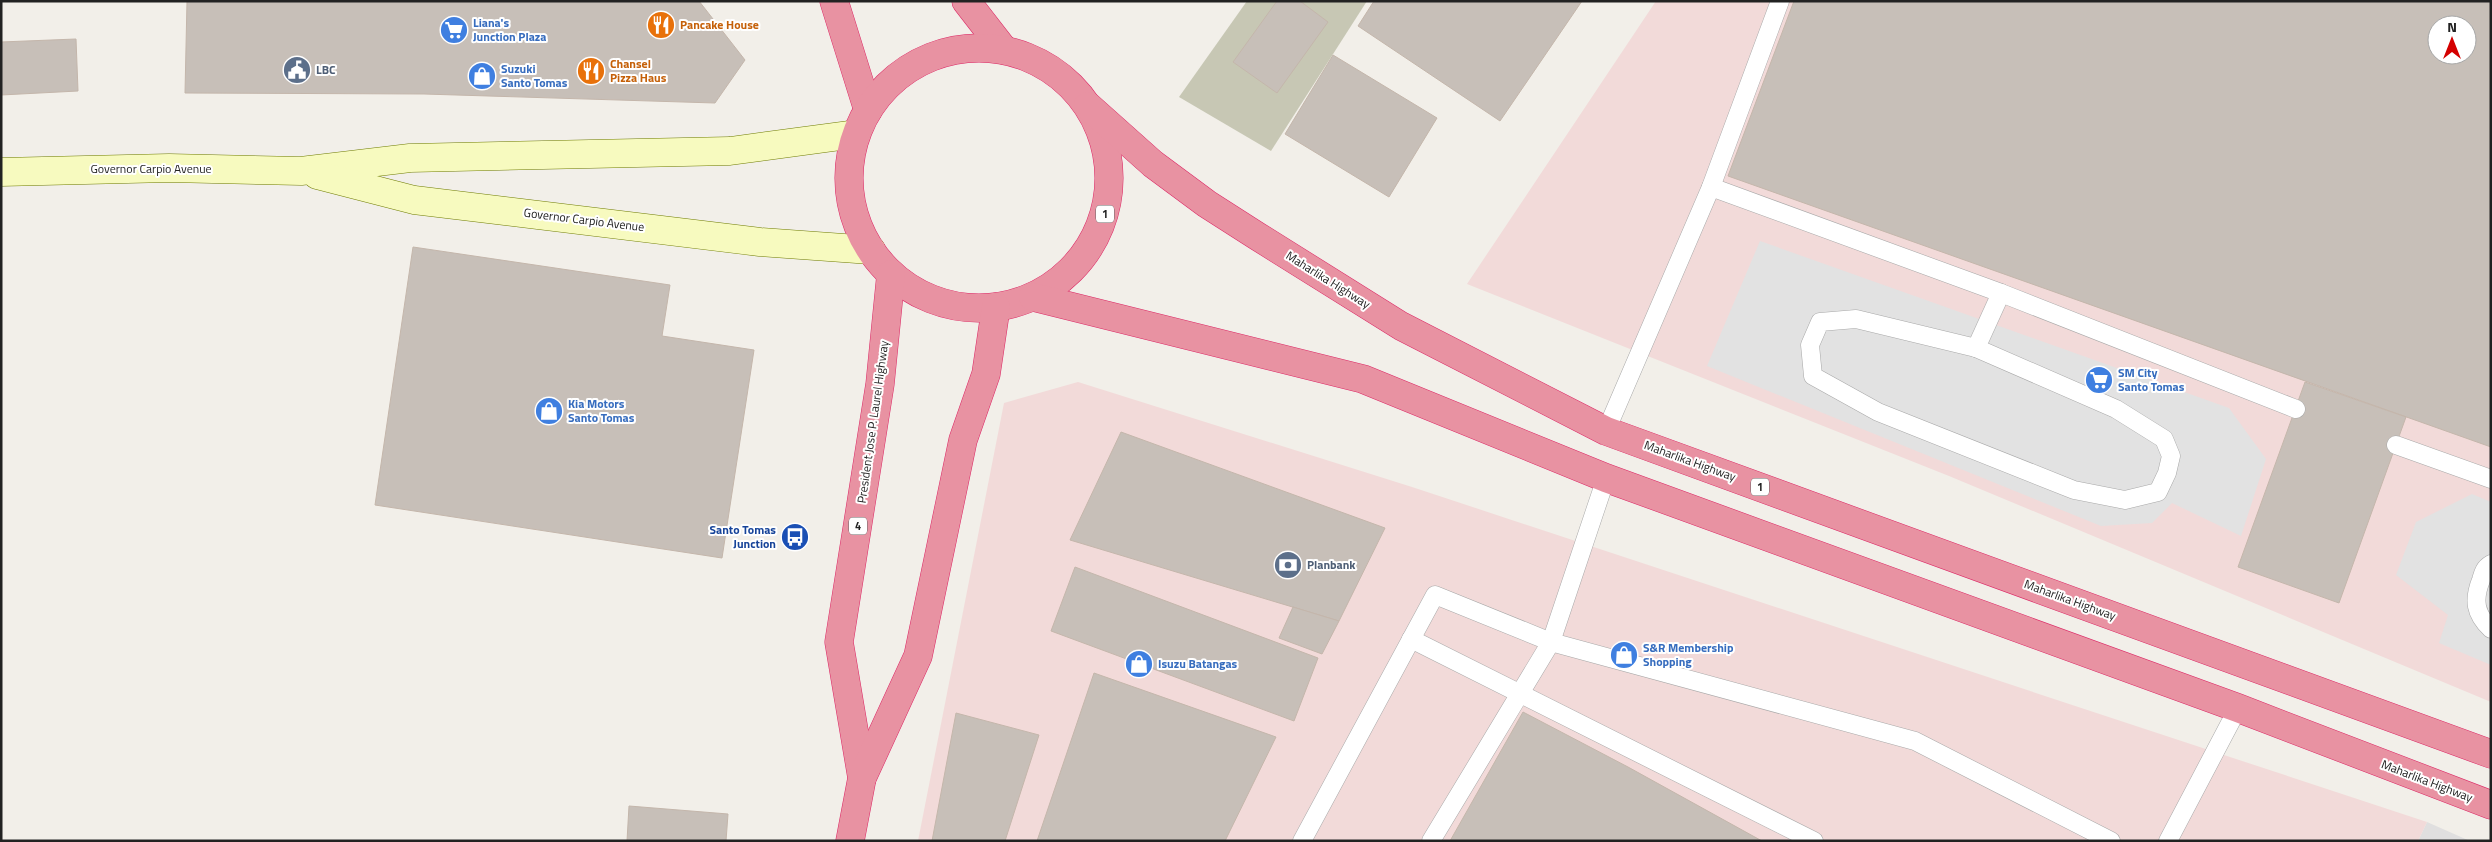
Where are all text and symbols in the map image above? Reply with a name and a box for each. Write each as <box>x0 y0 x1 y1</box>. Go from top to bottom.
restaurant icon: Pancake House <box>646 10 676 40</box>
place label: Liana's Junction Plaza <box>473 13 546 46</box>
supermarket icon: Liana's Junction Plaza <box>439 15 469 45</box>
place label: Pancake House <box>680 15 759 34</box>
north arrow <box>2427 15 2477 65</box>
text: N <box>2447 16 2457 37</box>
place label: Chansel Pizza Haus <box>610 54 667 87</box>
public building icon: LBC <box>282 55 312 85</box>
restaurant icon: Chansel Pizza Haus <box>576 56 606 86</box>
place label: Suzuki Santo Tomas <box>501 59 568 92</box>
place label: LBC <box>316 60 336 79</box>
shop icon: Suzuki Santo Tomas <box>467 61 497 91</box>
street label: Governor Carpio Avenue <box>90 159 212 178</box>
street label: Governor Carpio Avenue <box>523 203 645 236</box>
road number: 1 <box>1096 205 1114 222</box>
street label: Maharlika Highway <box>1282 246 1374 313</box>
street label: President Jose P. Laurel Highway <box>852 339 893 505</box>
place label: SM City Santo Tomas <box>2118 363 2185 396</box>
supermarket icon: SM City Santo Tomas <box>2084 365 2114 395</box>
place label: Kia Motors Santo Tomas <box>568 394 635 427</box>
shop icon: Kia Motors Santo Tomas <box>534 396 564 426</box>
street label: Maharlika Highway <box>1642 435 1739 486</box>
road number: 1 <box>1751 478 1769 496</box>
road number: 4 <box>849 518 867 534</box>
place label: Santo Tomas Junction <box>710 520 776 553</box>
bus stop icon: Santo Tomas Junction <box>780 522 810 552</box>
bank icon: Planbank <box>1273 550 1303 580</box>
place label: Planbank <box>1307 555 1356 574</box>
street label: Maharlika Highway <box>2022 574 2119 625</box>
place label: S&R Membership Shopping <box>1643 638 1734 671</box>
shop icon: S&R Membership Shopping <box>1609 640 1639 670</box>
shop icon: Isuzu Batangas <box>1124 649 1154 679</box>
place label: Isuzu Batangas <box>1158 654 1238 673</box>
street label: Maharlika Highway <box>2379 754 2476 807</box>

